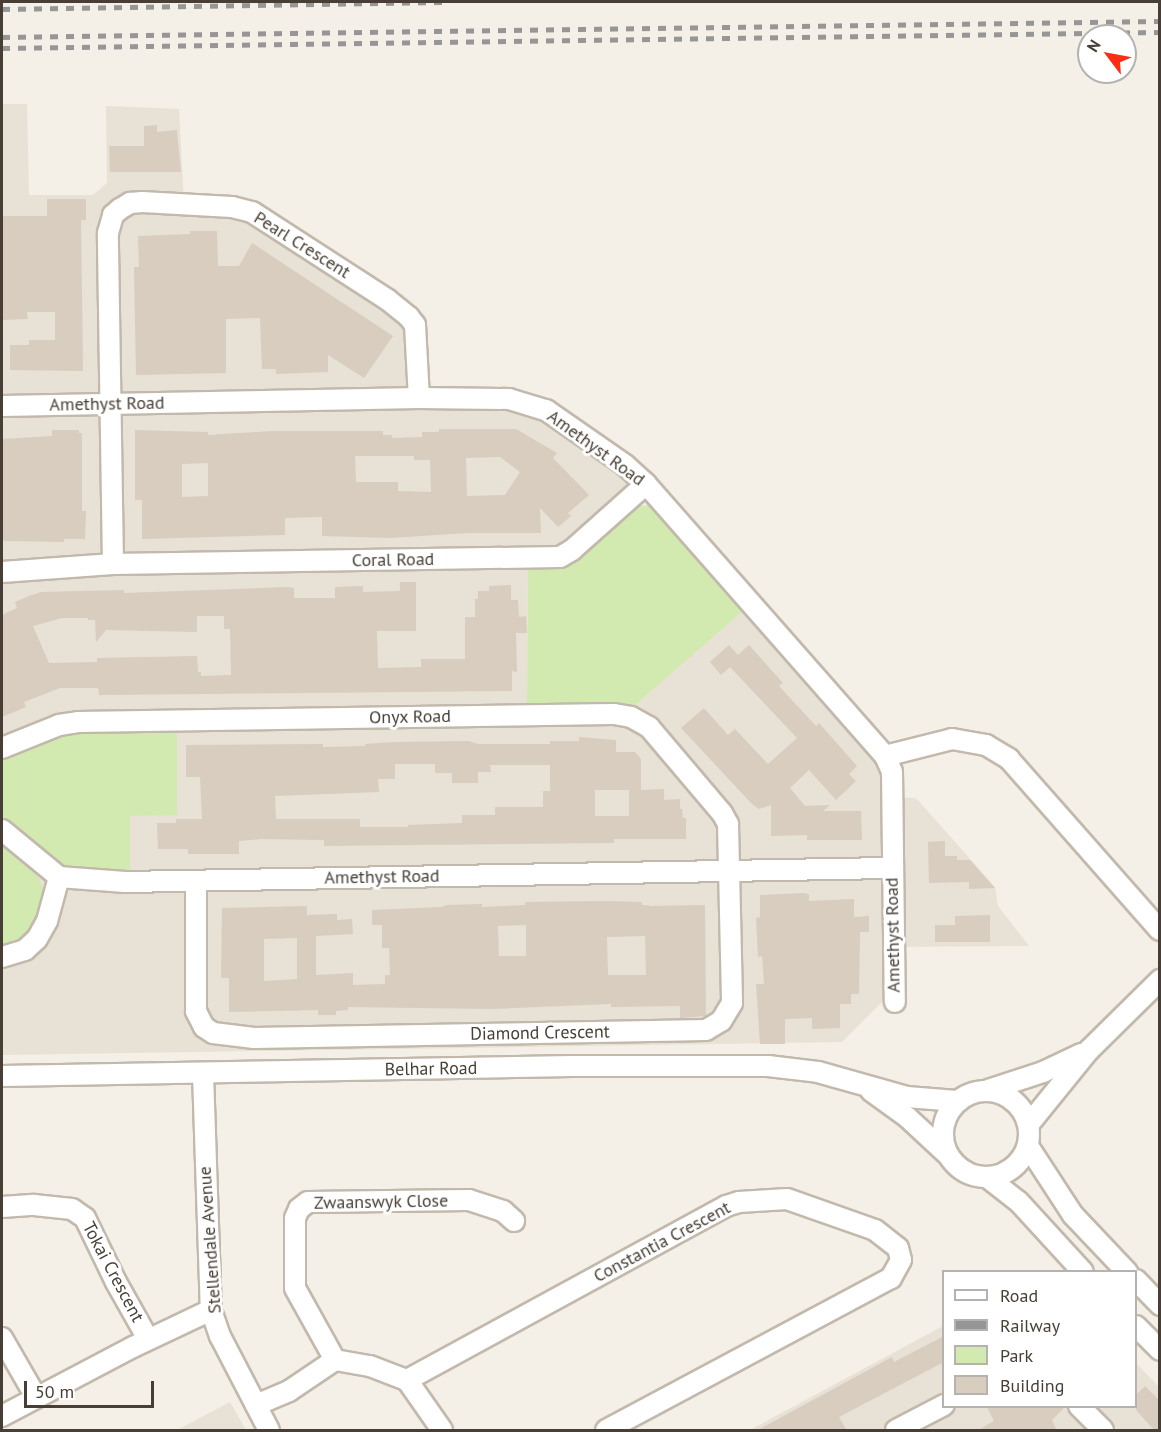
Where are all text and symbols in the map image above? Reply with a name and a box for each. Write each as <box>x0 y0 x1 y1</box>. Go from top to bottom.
north arrow <box>1077 24 1137 84</box>
text: N <box>1082 36 1105 55</box>
street label: Pearl Crescent <box>250 207 354 283</box>
street label: Amethyst Road <box>49 392 165 416</box>
street label: Amethyst Road <box>543 405 649 491</box>
street label: Coral Road <box>352 548 434 572</box>
street label: Onyx Road <box>369 705 451 729</box>
street label: Amethyst Road <box>324 865 440 889</box>
street label: Amethyst Road <box>881 877 905 993</box>
street label: Diamond Crescent <box>470 1021 610 1045</box>
street label: Belhar Road <box>384 1057 478 1081</box>
street label: Stellendale Avenue <box>194 1165 226 1315</box>
street label: Zwaanswyk Close <box>313 1190 449 1214</box>
street label: Constantia Crescent <box>590 1197 734 1287</box>
street label: Tokai Crescent <box>78 1218 148 1326</box>
legend <box>942 1270 1137 1408</box>
text: Road <box>1000 1284 1038 1307</box>
text: Railway <box>1000 1314 1060 1337</box>
text: Park <box>1000 1344 1033 1367</box>
scale bar <box>27 1369 158 1407</box>
text: Building <box>1000 1374 1064 1397</box>
text: 50 m <box>35 1380 74 1403</box>

